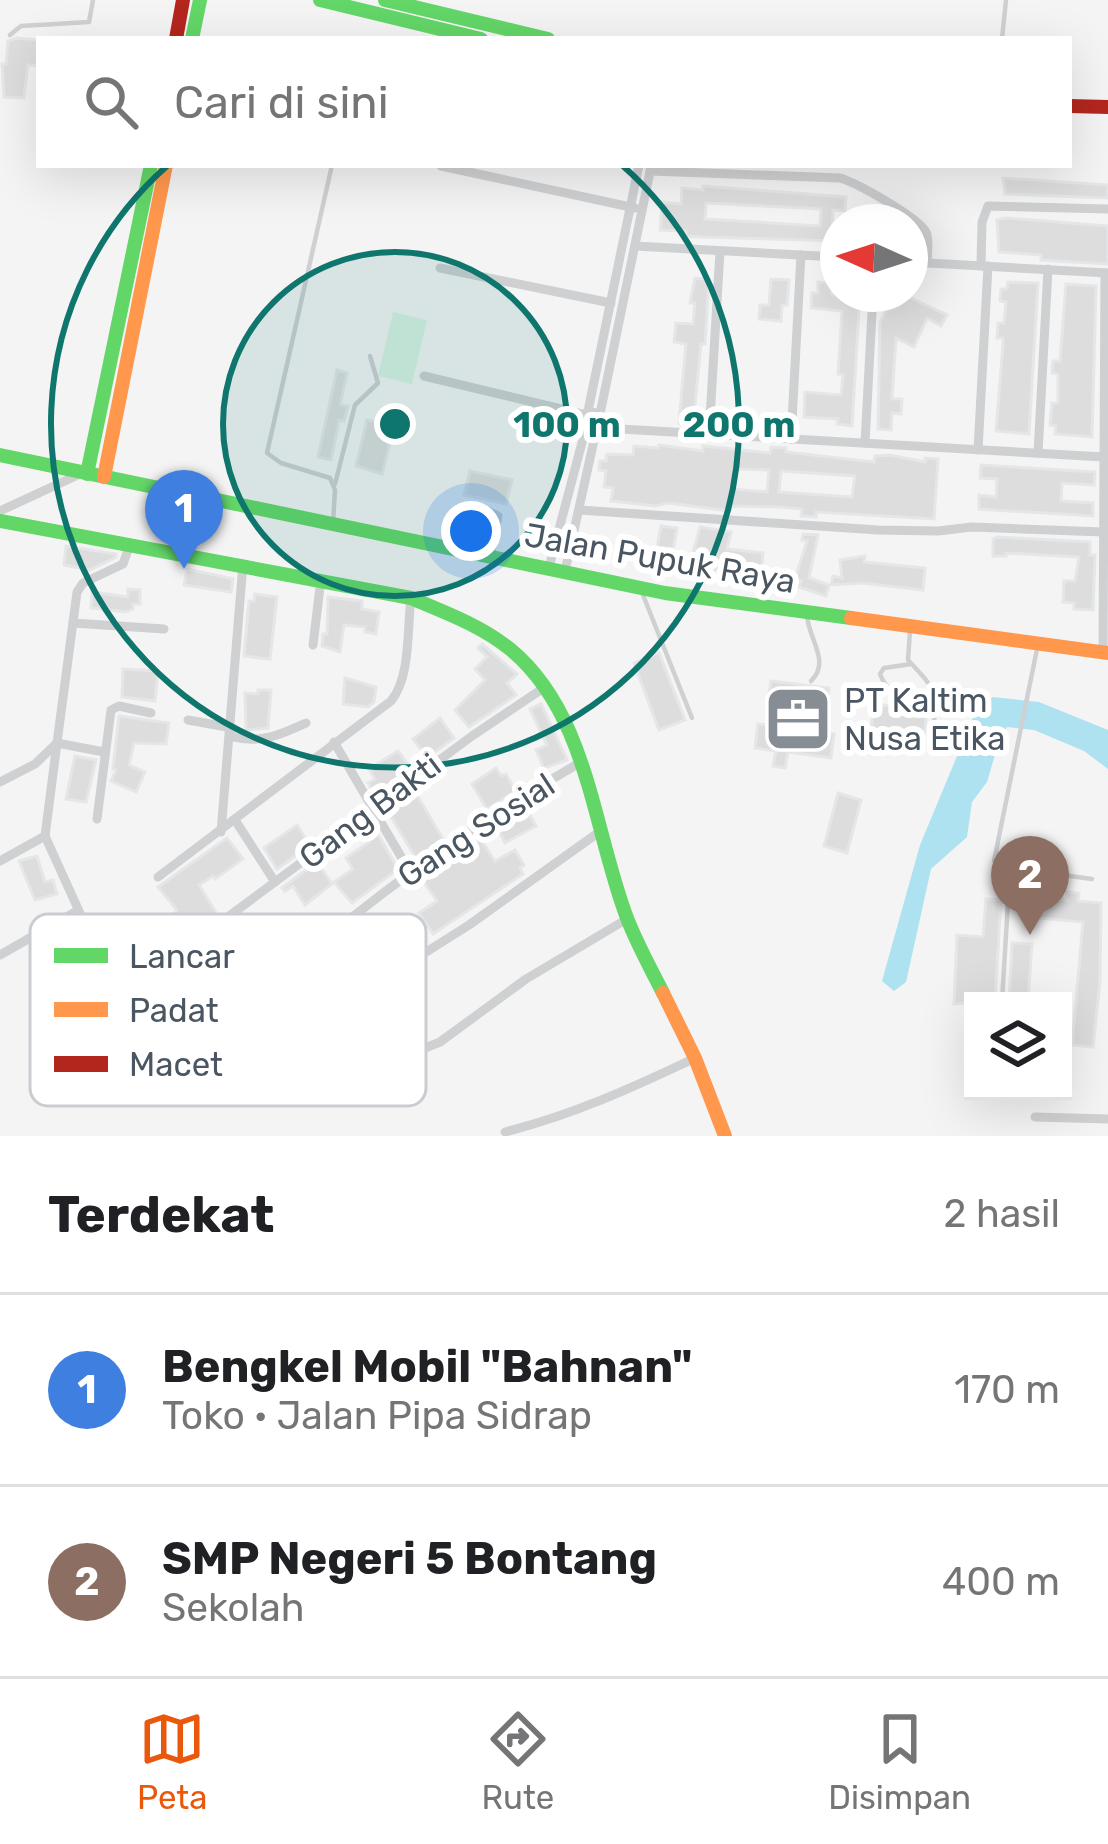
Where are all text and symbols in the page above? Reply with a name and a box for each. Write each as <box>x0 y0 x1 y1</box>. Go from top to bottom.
search box <box>36 36 1072 168</box>
icon: search <box>78 69 144 135</box>
text: Cari di sini <box>174 76 389 129</box>
north arrow <box>820 204 928 312</box>
centre of rings <box>374 403 416 445</box>
text: 100 m <box>513 403 621 446</box>
text: 200 m <box>682 403 796 446</box>
pin: 1 <box>145 470 223 569</box>
your location <box>441 501 501 561</box>
street label: Jalan Pupuk Raya <box>522 515 798 601</box>
place label: PT Kaltim Nusa Etika <box>844 681 1005 758</box>
office icon: PT Kaltim Nusa Etika <box>763 684 833 754</box>
street label: Gang Bakti <box>292 745 448 877</box>
street label: Gang Sosial <box>390 765 562 895</box>
pin: 2 <box>991 836 1069 935</box>
legend <box>30 914 426 1106</box>
text: Lancar <box>129 937 235 976</box>
text: Padat <box>129 991 219 1030</box>
map controls <box>964 992 1072 1100</box>
button: layers <box>964 992 1072 1100</box>
text: Macet <box>129 1045 223 1084</box>
text: Terdekat <box>48 1184 274 1245</box>
text: 2 hasil <box>943 1191 1060 1237</box>
text: Bengkel Mobil "Bahnan" <box>162 1340 692 1393</box>
text: 1 <box>77 1367 97 1413</box>
text: 170 m <box>954 1367 1060 1413</box>
text: Toko · Jalan Pipa Sidrap <box>162 1393 592 1439</box>
text: SMP Negeri 5 Bontang <box>162 1532 657 1585</box>
text: 2 <box>74 1559 100 1605</box>
text: 400 m <box>942 1559 1060 1605</box>
text: Sekolah <box>162 1585 304 1631</box>
tab: Peta <box>137 1706 207 1817</box>
tab: Rute <box>481 1706 554 1817</box>
tab: Disimpan <box>828 1706 971 1817</box>

